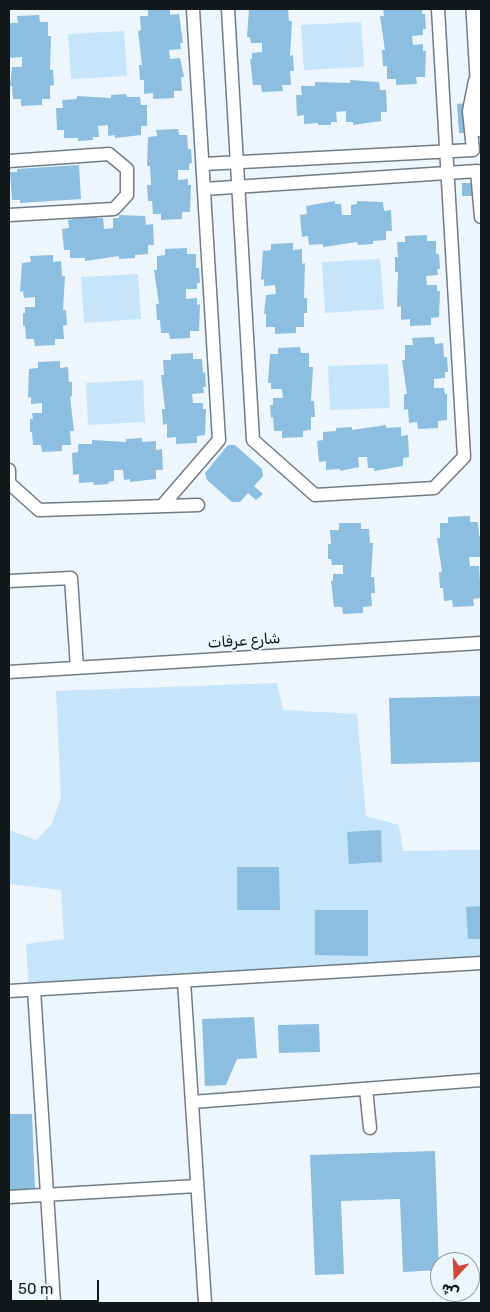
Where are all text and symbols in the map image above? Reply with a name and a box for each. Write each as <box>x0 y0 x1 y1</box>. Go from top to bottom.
street label: شارع عرفات <box>207 629 281 653</box>
north arrow <box>430 1252 480 1302</box>
scale bar <box>12 1270 101 1302</box>
text: 50 m <box>18 1280 53 1298</box>
text: ش <box>439 1280 461 1302</box>

